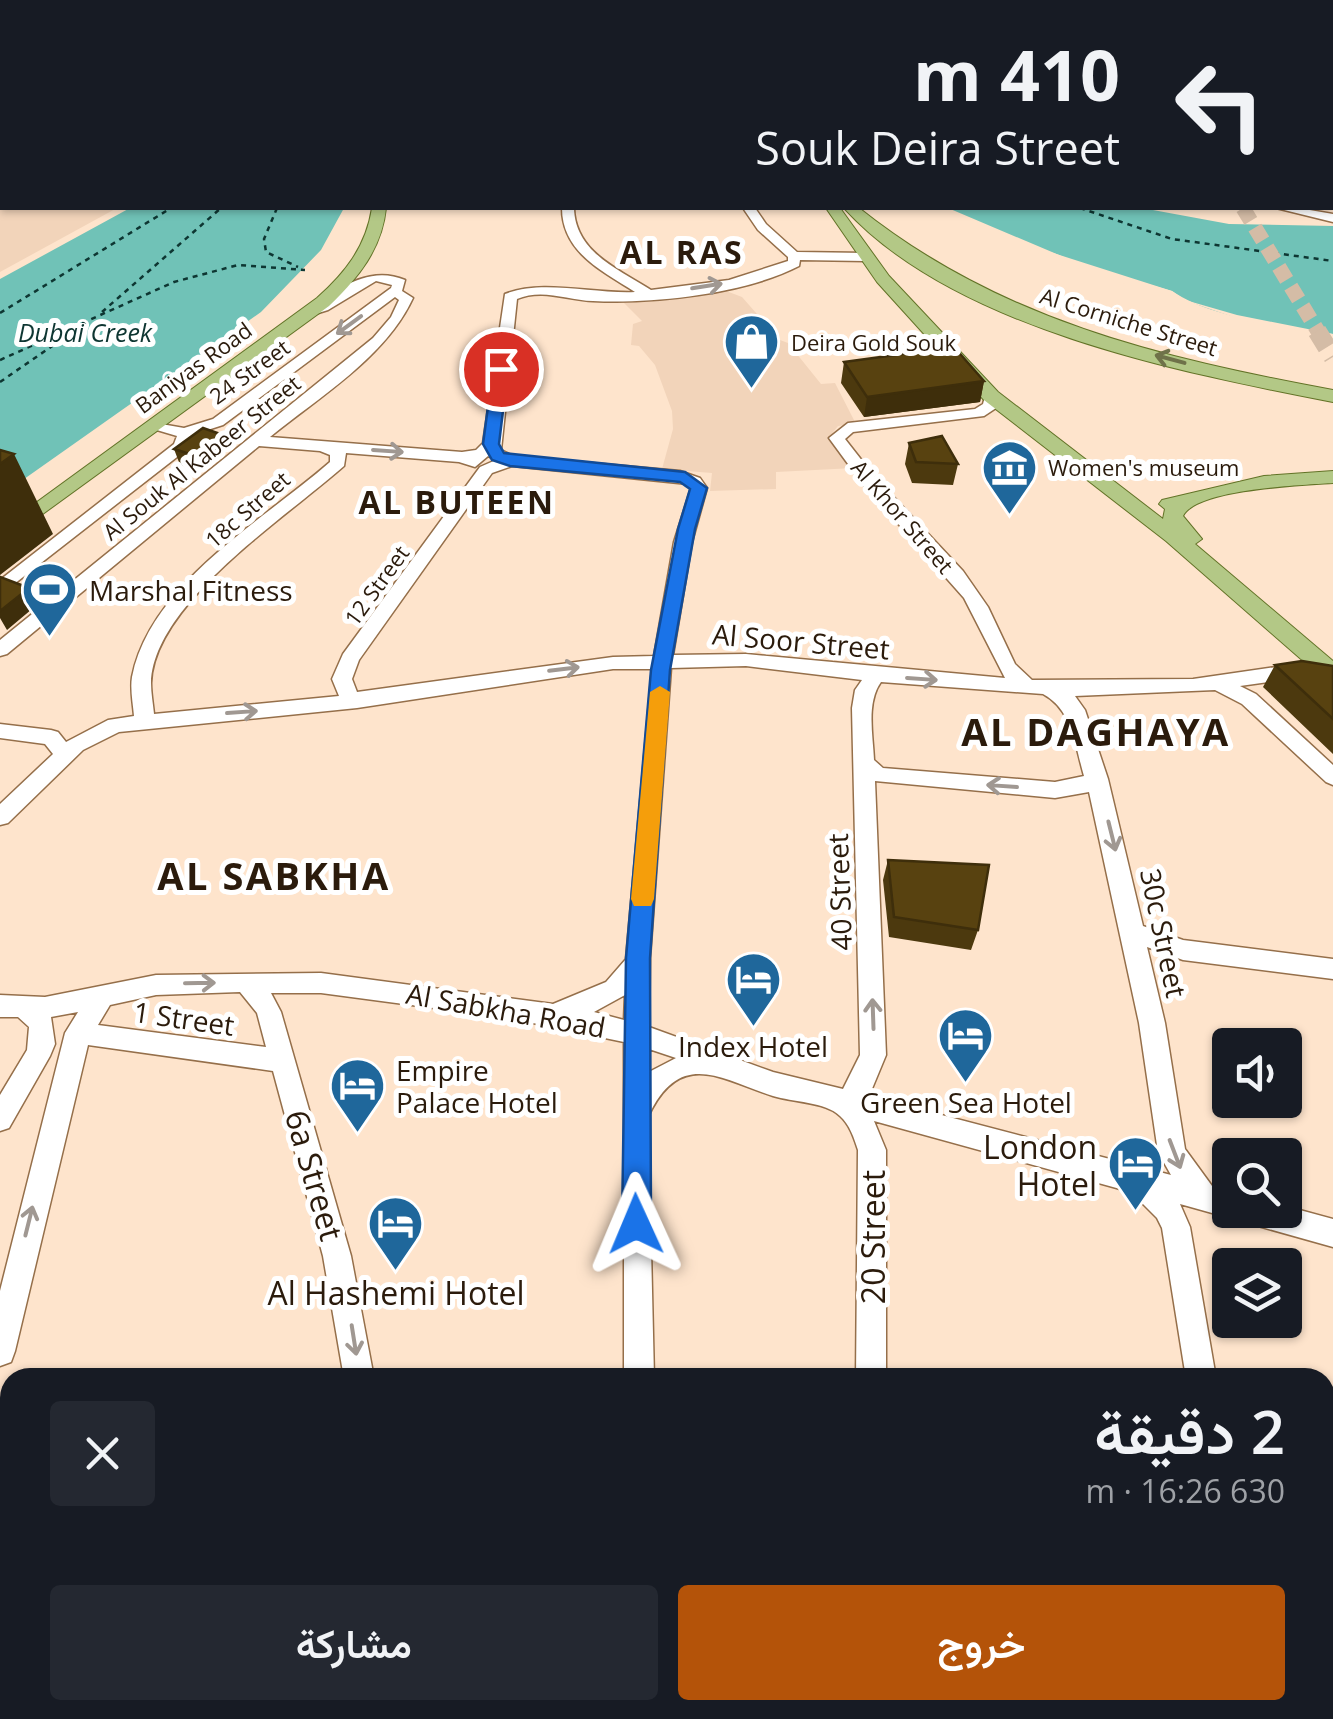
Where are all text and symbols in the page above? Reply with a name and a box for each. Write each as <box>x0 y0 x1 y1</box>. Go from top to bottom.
text: 410 m <box>913 26 1120 122</box>
icon: left <box>1155 40 1285 170</box>
text: Souk Deira Street <box>755 117 1120 178</box>
district label: AL RAS <box>620 230 744 273</box>
one-way arrow <box>690 276 722 295</box>
street label: Al Corniche Street <box>1037 280 1221 362</box>
shop icon: Deira Gold Souk <box>722 312 782 391</box>
street label: Baniyas Road <box>129 314 257 420</box>
one-way arrow <box>336 314 363 335</box>
water label: Dubai Creek <box>18 315 153 349</box>
pin <box>459 327 544 412</box>
place label: Deira Gold Souk <box>791 327 957 357</box>
street label: 24 Street <box>203 332 295 410</box>
icon: arrive <box>474 342 529 397</box>
one-way arrow <box>1155 349 1186 368</box>
street label: Al Souk Al Kabeer Street <box>96 368 306 546</box>
museum icon: Women's museum <box>979 437 1039 516</box>
one-way arrow <box>371 442 403 461</box>
place label: Women's museum <box>1048 452 1239 482</box>
street label: Al Khor Street <box>845 453 961 579</box>
street label: 18c Street <box>198 464 296 554</box>
district label: AL BUTEEN <box>358 480 556 523</box>
street label: 12 Street <box>337 539 415 631</box>
sports icon: Marshal Fitness <box>20 560 80 639</box>
place label: Marshal Fitness <box>89 571 293 609</box>
street label: Al Soor Street <box>711 614 891 668</box>
one-way arrow <box>547 659 580 678</box>
one-way arrow <box>906 669 938 688</box>
one-way arrow <box>225 702 258 721</box>
district label: AL DAGHAYA <box>961 705 1231 757</box>
one-way arrow <box>986 776 1018 795</box>
one-way arrow <box>1104 819 1122 851</box>
street label: 40 Street <box>818 833 860 951</box>
district label: AL SABKHA <box>157 849 391 901</box>
street label: 30c Street <box>1132 865 1196 1001</box>
hotel icon: Index Hotel <box>723 950 783 1029</box>
one-way arrow <box>182 974 215 992</box>
street label: Al Sabkha Road <box>403 974 609 1046</box>
street label: 1 Street <box>131 992 237 1044</box>
one-way arrow <box>864 998 883 1030</box>
hotel icon: Green Sea Hotel <box>936 1006 996 1085</box>
place label: Index Hotel <box>678 1027 828 1065</box>
map controls <box>1212 1028 1302 1338</box>
button: sound <box>1212 1028 1302 1118</box>
place label: Empire Palace Hotel <box>396 1051 558 1121</box>
hotel icon: Empire Palace Hotel <box>327 1056 387 1135</box>
place label: Green Sea Hotel <box>860 1083 1072 1121</box>
street label: 6a Street <box>276 1105 354 1245</box>
place label: London Hotel <box>983 1125 1097 1205</box>
hotel icon: London Hotel <box>1106 1134 1166 1213</box>
one-way arrow <box>1167 1138 1185 1169</box>
button: search <box>1212 1138 1302 1228</box>
street label: 20 Street <box>851 1170 894 1304</box>
position arrow <box>584 1172 688 1276</box>
hotel icon: Al Hashemi Hotel <box>366 1193 426 1272</box>
one-way arrow <box>21 1206 39 1238</box>
button: layers <box>1212 1248 1302 1338</box>
place label: Al Hashemi Hotel <box>267 1271 525 1314</box>
one-way arrow <box>345 1323 364 1355</box>
text: 2 دقيقة <box>1094 1390 1285 1472</box>
button: close <box>50 1401 155 1506</box>
text: 630 m · 16:26 <box>1086 1469 1285 1512</box>
button: مشاركة <box>50 1585 658 1700</box>
button: خروج <box>678 1585 1285 1700</box>

